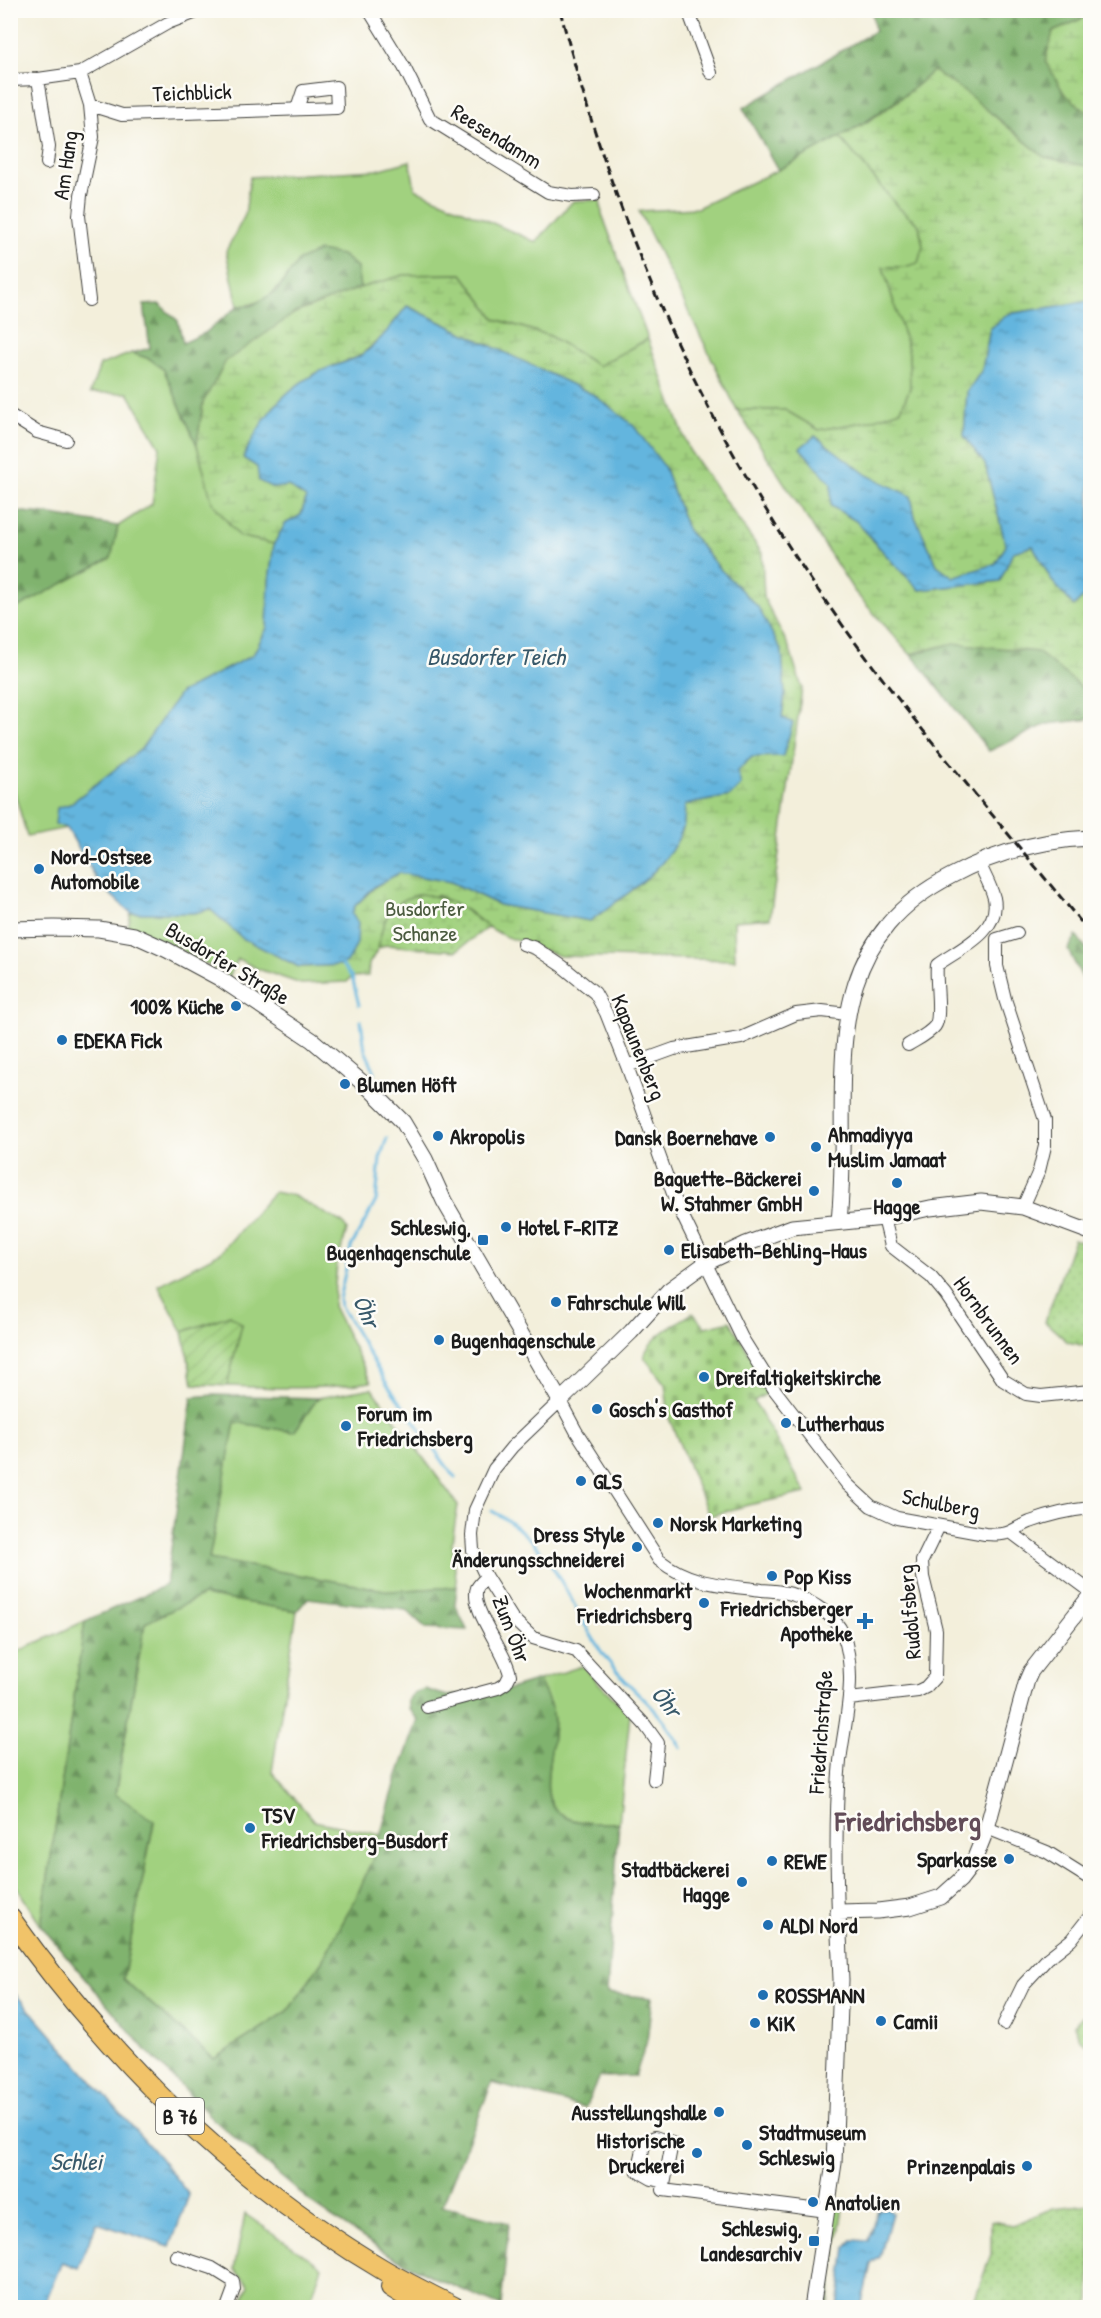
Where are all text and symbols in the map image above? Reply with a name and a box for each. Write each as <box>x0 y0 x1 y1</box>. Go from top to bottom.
street label: Teichblick <box>152 76 232 108</box>
street label: Reesendamm <box>446 96 548 176</box>
street label: Am Hang <box>45 129 85 201</box>
water label: Busdorfer Teich <box>427 640 567 672</box>
place label: Nord-Ostsee Automobile <box>51 841 152 896</box>
marker: Nord-Ostsee Automobile <box>32 862 46 876</box>
park label: Busdorfer Schanze <box>385 893 465 948</box>
street label: Busdorfer Straße <box>160 914 296 1012</box>
street label: Kapaunenberg <box>604 990 674 1104</box>
place label: 100% Küche <box>130 991 224 1021</box>
marker: 100% Küche <box>229 999 243 1013</box>
place label: EDEKA Fick <box>74 1025 163 1055</box>
marker: EDEKA Fick <box>55 1033 69 1047</box>
place label: Blumen Höft <box>357 1069 458 1099</box>
marker: Blumen Höft <box>338 1077 352 1091</box>
place label: Ahmadiyya Muslim Jamaat <box>828 1119 947 1174</box>
place label: Akropolis <box>450 1121 525 1152</box>
place label: Dansk Boernehave <box>615 1122 758 1152</box>
marker: Akropolis <box>431 1129 445 1143</box>
marker: Dansk Boernehave <box>763 1130 777 1144</box>
marker: Ahmadiyya Muslim Jamaat <box>809 1140 823 1154</box>
place label: Baguette-Bäckerei W. Stahmer GmbH <box>654 1163 802 1218</box>
marker: Hagge <box>890 1176 904 1190</box>
marker: Baguette-Bäckerei W. Stahmer GmbH <box>807 1184 821 1198</box>
place label: Hagge <box>873 1191 921 1222</box>
place label: Schleswig, Bugenhagenschule <box>327 1212 471 1268</box>
place label: Hotel F-RITZ <box>518 1212 619 1242</box>
marker: Hotel F-RITZ <box>499 1220 513 1234</box>
marker: Schleswig, Bugenhagenschule <box>476 1233 490 1247</box>
place label: Elisabeth-Behling-Haus <box>681 1235 867 1266</box>
marker: Elisabeth-Behling-Haus <box>662 1243 676 1257</box>
street label: Hornbrunnen <box>947 1270 1031 1370</box>
place label: Fahrschule Will <box>567 1287 686 1317</box>
water label: Öhr <box>346 1290 389 1335</box>
marker: Fahrschule Will <box>549 1295 563 1309</box>
place label: Bugenhagenschule <box>451 1325 596 1356</box>
marker: Bugenhagenschule <box>432 1333 446 1347</box>
place label: Dreifaltigkeitskirche <box>716 1362 881 1393</box>
marker: Dreifaltigkeitskirche <box>697 1370 711 1384</box>
place label: Gosch's Gasthof <box>609 1394 734 1424</box>
place label: Forum im Friedrichsberg <box>357 1398 473 1454</box>
marker: Gosch's Gasthof <box>590 1402 604 1416</box>
place label: Lutherhaus <box>798 1408 885 1438</box>
marker: Lutherhaus <box>779 1416 793 1430</box>
marker: Forum im Friedrichsberg <box>339 1419 353 1433</box>
place label: GLS <box>593 1466 623 1496</box>
marker: GLS <box>574 1474 588 1488</box>
street label: Schulberg <box>900 1481 982 1525</box>
place label: Norsk Marketing <box>670 1508 802 1539</box>
marker: Norsk Marketing <box>651 1516 665 1530</box>
place label: Dress Style Änderungsschneiderei <box>452 1519 625 1575</box>
marker: Dress Style Änderungsschneiderei <box>630 1540 644 1554</box>
place label: Pop Kiss <box>784 1561 852 1592</box>
street label: Rudolfsberg <box>890 1564 928 1660</box>
marker: Pop Kiss <box>765 1569 779 1583</box>
place label: Wochenmarkt Friedrichsberg <box>576 1575 693 1631</box>
street label: Zum Öhr <box>485 1591 539 1668</box>
place label: Friedrichsberger Apotheke <box>720 1593 854 1649</box>
marker: Wochenmarkt Friedrichsberg <box>697 1596 711 1610</box>
marker: Friedrichsberger Apotheke <box>858 1614 872 1628</box>
street label: Friedrichstraße <box>801 1669 839 1796</box>
water label: Öhr <box>644 1678 691 1726</box>
place label: TSV Friedrichsberg-Busdorf <box>261 1800 449 1856</box>
district label: Friedrichsberg <box>834 1802 981 1841</box>
marker: TSV Friedrichsberg-Busdorf <box>243 1821 257 1835</box>
place label: Sparkasse <box>917 1844 997 1875</box>
place label: REWE <box>784 1846 827 1876</box>
marker: Sparkasse <box>1002 1852 1016 1866</box>
place label: Stadtbäckerei Hagge <box>621 1854 730 1910</box>
marker: REWE <box>765 1854 779 1868</box>
marker: Stadtbäckerei Hagge <box>735 1875 749 1889</box>
place label: ALDI Nord <box>780 1910 858 1940</box>
marker: ALDI Nord <box>761 1918 775 1932</box>
place label: ROSSMANN <box>775 1980 865 2010</box>
marker: ROSSMANN <box>756 1988 770 2002</box>
place label: Camii <box>893 2006 939 2036</box>
place label: KiK <box>767 2008 795 2038</box>
marker: Camii <box>874 2014 888 2028</box>
marker: KiK <box>748 2016 762 2030</box>
place label: Ausstellungshalle <box>572 2097 707 2128</box>
road number: B 76 <box>156 2098 204 2134</box>
marker: Ausstellungshalle <box>712 2105 726 2119</box>
place label: Stadtmuseum Schleswig <box>759 2117 866 2173</box>
place label: Historische Druckerei <box>596 2125 685 2180</box>
marker: Stadtmuseum Schleswig <box>740 2138 754 2152</box>
water label: Schlei <box>50 2145 104 2177</box>
marker: Historische Druckerei <box>690 2146 704 2160</box>
place label: Prinzenpalais <box>907 2151 1016 2182</box>
marker: Prinzenpalais <box>1020 2159 1034 2173</box>
place label: Anatolien <box>825 2187 900 2217</box>
marker: Anatolien <box>806 2195 820 2209</box>
place label: Schleswig, Landesarchiv <box>701 2213 802 2268</box>
marker: Schleswig, Landesarchiv <box>807 2234 821 2248</box>

